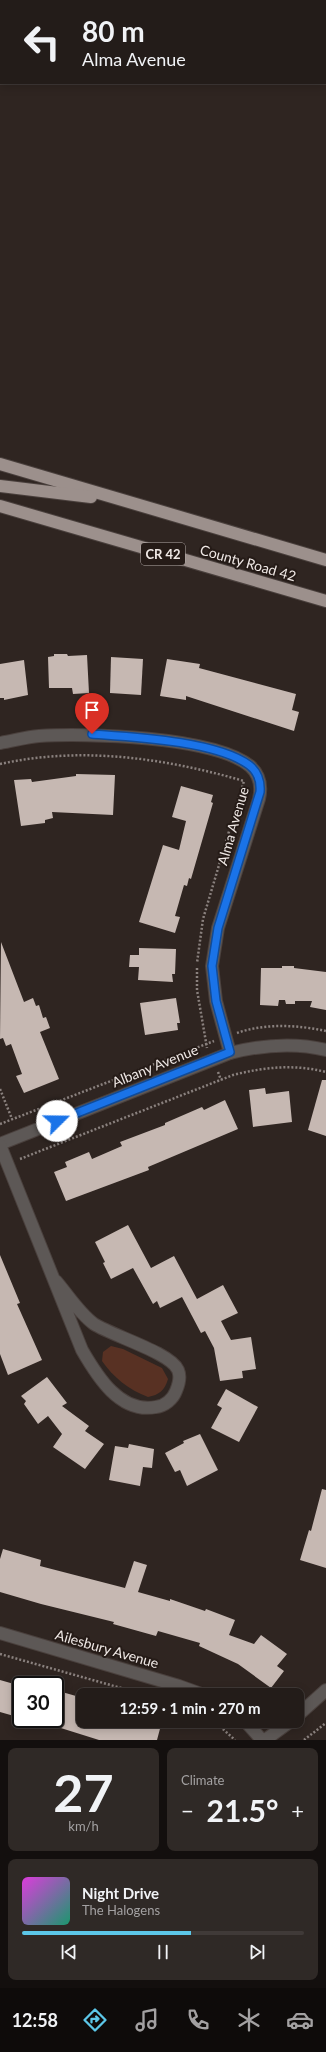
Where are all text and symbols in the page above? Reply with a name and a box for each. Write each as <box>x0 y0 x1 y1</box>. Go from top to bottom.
text: 80 m <box>82 14 145 48</box>
icon: left <box>16 16 68 68</box>
text: Alma Avenue <box>82 48 186 70</box>
street label: County Road 42 <box>198 541 298 584</box>
road number: CR 42 <box>141 543 185 565</box>
pin <box>75 693 109 734</box>
icon: arrive <box>81 699 103 721</box>
street label: Alma Avenue <box>213 785 252 867</box>
street label: Albany Avenue <box>109 1041 200 1091</box>
position arrow <box>36 1100 78 1142</box>
street label: Ailesbury Avenue <box>54 1626 161 1671</box>
speed limit sign: 30 <box>12 1676 64 1728</box>
text: 12:59 · 1 min · 270 m <box>120 1699 260 1717</box>
text: 27 <box>53 1761 114 1823</box>
text: Climate <box>181 1772 224 1788</box>
text: 21.5° <box>207 1792 278 1828</box>
text: − <box>181 1797 194 1824</box>
text: + <box>291 1797 304 1824</box>
text: km/h <box>68 1818 99 1834</box>
text: Night Drive <box>82 1884 159 1902</box>
text: The Halogens <box>82 1902 160 1918</box>
icon: previous <box>58 1941 80 1963</box>
icon: pause <box>152 1941 174 1963</box>
icon: next <box>246 1941 268 1963</box>
icon: directions <box>81 2006 109 2034</box>
icon: music <box>133 2006 161 2034</box>
icon: phone <box>184 2006 212 2034</box>
icon: climate <box>235 2006 263 2034</box>
icon: car <box>286 2006 314 2034</box>
text: 12:58 <box>12 2009 58 2031</box>

